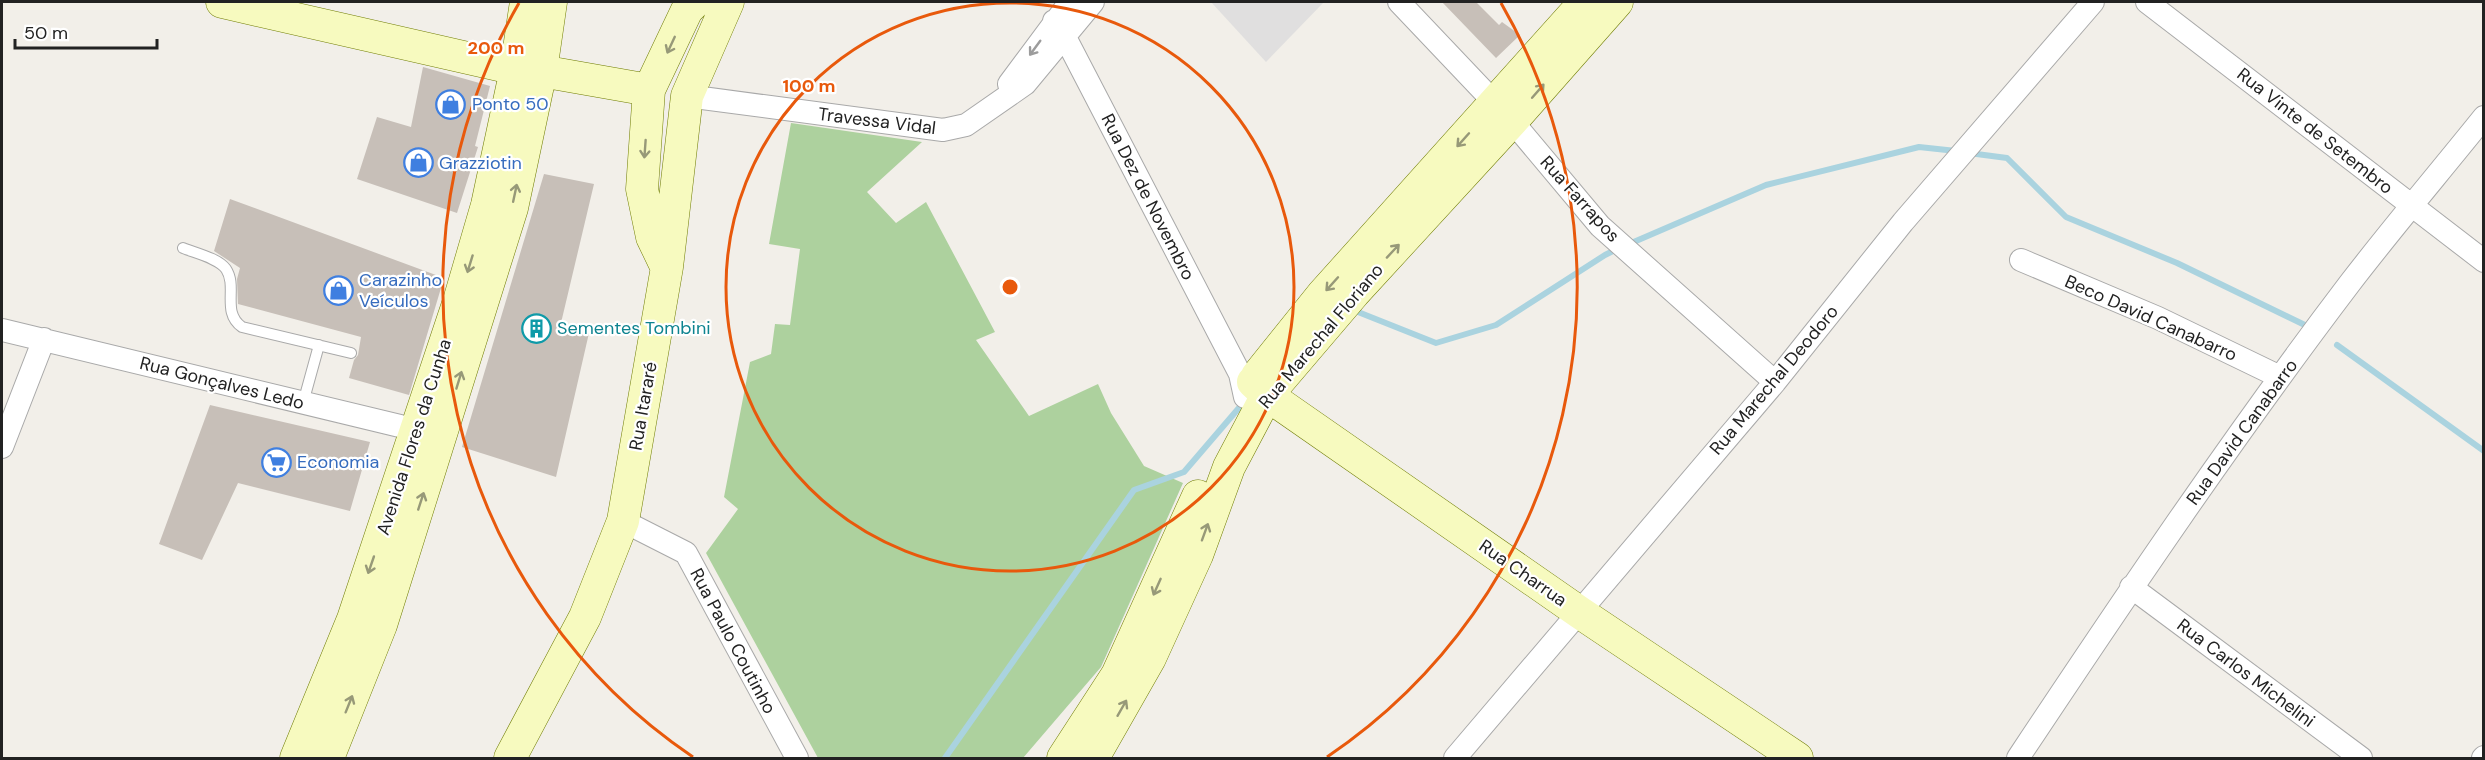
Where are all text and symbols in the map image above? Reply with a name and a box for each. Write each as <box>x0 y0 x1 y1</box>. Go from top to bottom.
scale bar <box>15 12 158 50</box>
text: 50 m <box>24 21 68 45</box>
one-way arrow <box>664 35 676 53</box>
text: 200 m <box>468 36 524 60</box>
one-way arrow <box>1029 40 1041 56</box>
street label: Rua Vinte de Setembro <box>2232 62 2398 200</box>
text: 100 m <box>782 74 836 98</box>
one-way arrow <box>1532 83 1545 99</box>
shop icon: Ponto 50 <box>435 88 467 120</box>
place label: Ponto 50 <box>472 92 548 116</box>
street label: Travessa Vidal <box>817 102 937 140</box>
street label: Rua Dez de Novembro <box>1096 110 1200 284</box>
one-way arrow <box>1456 132 1470 147</box>
one-way arrow <box>639 138 650 158</box>
shop icon: Grazziotin <box>402 147 434 179</box>
place label: Grazziotin <box>439 151 522 175</box>
street label: Rua Farrapos <box>1535 151 1625 247</box>
one-way arrow <box>510 184 522 203</box>
one-way arrow <box>1386 243 1400 258</box>
one-way arrow <box>464 254 475 273</box>
street label: Rua Marechal Floriano <box>1253 258 1389 414</box>
place label: Carazinho Veículos <box>359 268 442 313</box>
street label: Beco David Canabarro <box>2061 269 2241 367</box>
shop icon: Carazinho Veículos <box>322 274 354 306</box>
centre of rings <box>1000 277 1020 297</box>
one-way arrow <box>1325 277 1339 292</box>
street label: Rua Marechal Deodoro <box>1704 300 1844 460</box>
building icon: Sementes Tombini <box>520 312 552 344</box>
place label: Sementes Tombini <box>557 316 711 340</box>
street label: Avenida Flores da Cunha <box>371 336 457 538</box>
street label: Rua Gonçalves Ledo <box>137 351 307 415</box>
street label: Rua David Canabarro <box>2181 354 2303 510</box>
street label: Rua Itararé <box>623 360 663 452</box>
one-way arrow <box>454 371 465 390</box>
supermarket icon: Economia <box>260 446 292 478</box>
place label: Economia <box>297 450 379 474</box>
one-way arrow <box>416 492 427 511</box>
one-way arrow <box>1201 523 1212 542</box>
street label: Rua Charrua <box>1474 534 1572 612</box>
one-way arrow <box>365 555 376 574</box>
street label: Rua Paulo Coutinho <box>684 564 782 718</box>
one-way arrow <box>1151 577 1162 596</box>
street label: Rua Carlos Michelini <box>2172 613 2320 733</box>
one-way arrow <box>344 695 355 714</box>
one-way arrow <box>1116 700 1128 717</box>

